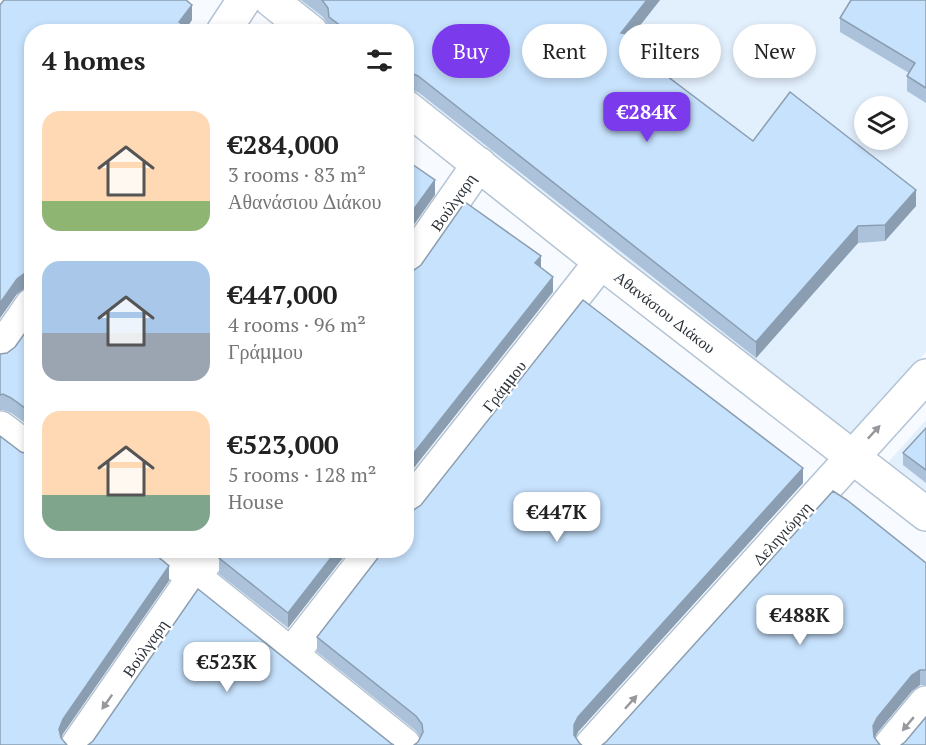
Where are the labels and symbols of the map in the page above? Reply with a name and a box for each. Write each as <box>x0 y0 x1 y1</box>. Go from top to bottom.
pin: €284K <box>605 92 689 143</box>
street label: Βούλγαρη <box>425 169 481 235</box>
street label: Αθανάσιου Διάκου <box>610 266 720 358</box>
street label: Γράμμου <box>477 356 531 416</box>
one-way arrow <box>867 425 880 440</box>
pin: €447K <box>515 492 599 543</box>
street label: Δεληγιώργη <box>748 497 816 569</box>
pin: €488K <box>758 595 842 646</box>
street label: Βούλγαρη <box>117 615 173 681</box>
pin: €523K <box>185 642 269 693</box>
one-way arrow <box>102 694 113 710</box>
one-way arrow <box>624 694 638 709</box>
one-way arrow <box>902 716 915 732</box>

